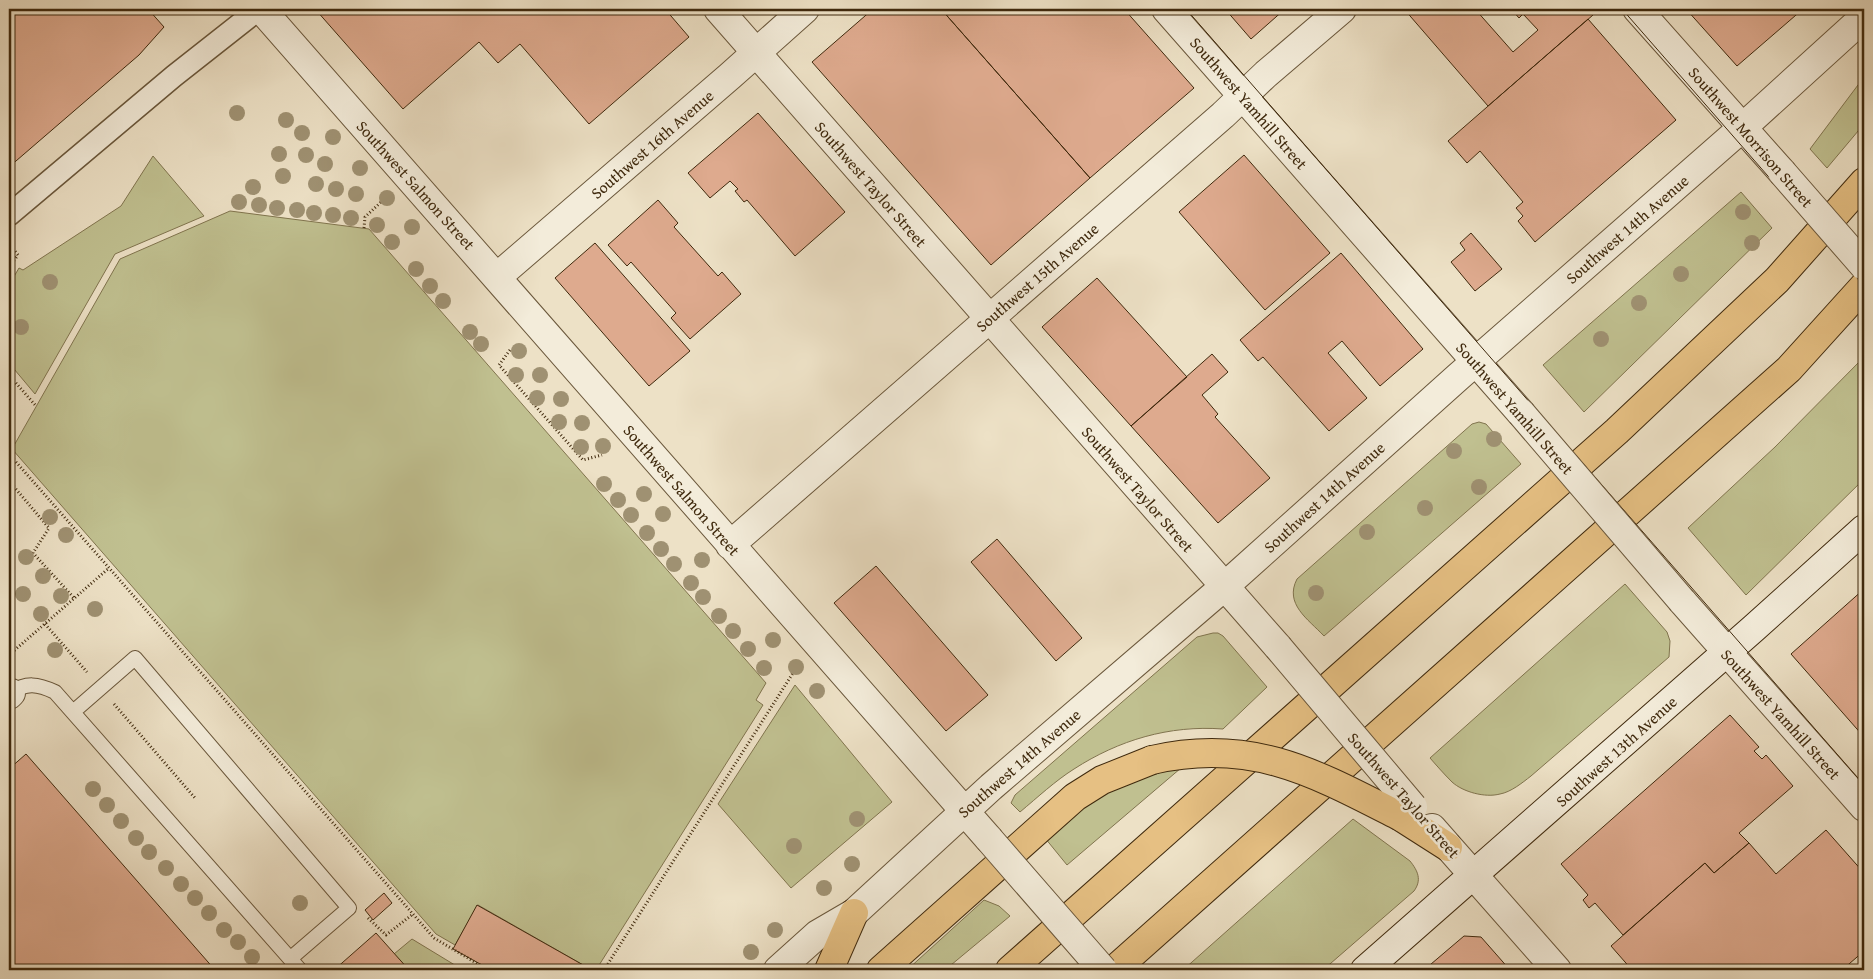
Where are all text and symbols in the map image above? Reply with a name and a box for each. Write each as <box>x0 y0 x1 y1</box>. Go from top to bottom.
street label: Southwest Yamhill Street <box>1184 31 1314 175</box>
street label: Southwest Morrison Street <box>1683 61 1819 213</box>
street label: Southwest 16th Avenue <box>585 84 719 204</box>
street label: Southwest Salmon Street <box>351 115 481 256</box>
street label: Southwest Taylor Street <box>809 116 933 253</box>
street label: Southwest 14th Avenue <box>1560 169 1694 289</box>
street label: Southwest 15th Avenue <box>970 217 1104 337</box>
street label: Southwest Yamhill Street <box>1450 336 1580 480</box>
street label: Southwest Salmon Street <box>618 419 746 561</box>
street label: Southwest Taylor Street <box>1076 421 1200 558</box>
street label: Southwest 14th Avenue <box>1258 436 1390 558</box>
street label: Southwest Yamhill Street <box>1716 643 1847 785</box>
street label: Southwest 13th Avenue <box>1550 690 1682 812</box>
street label: Southwest 14th Avenue <box>952 703 1086 823</box>
street label: Southwest Taylor Street <box>1342 727 1466 864</box>

